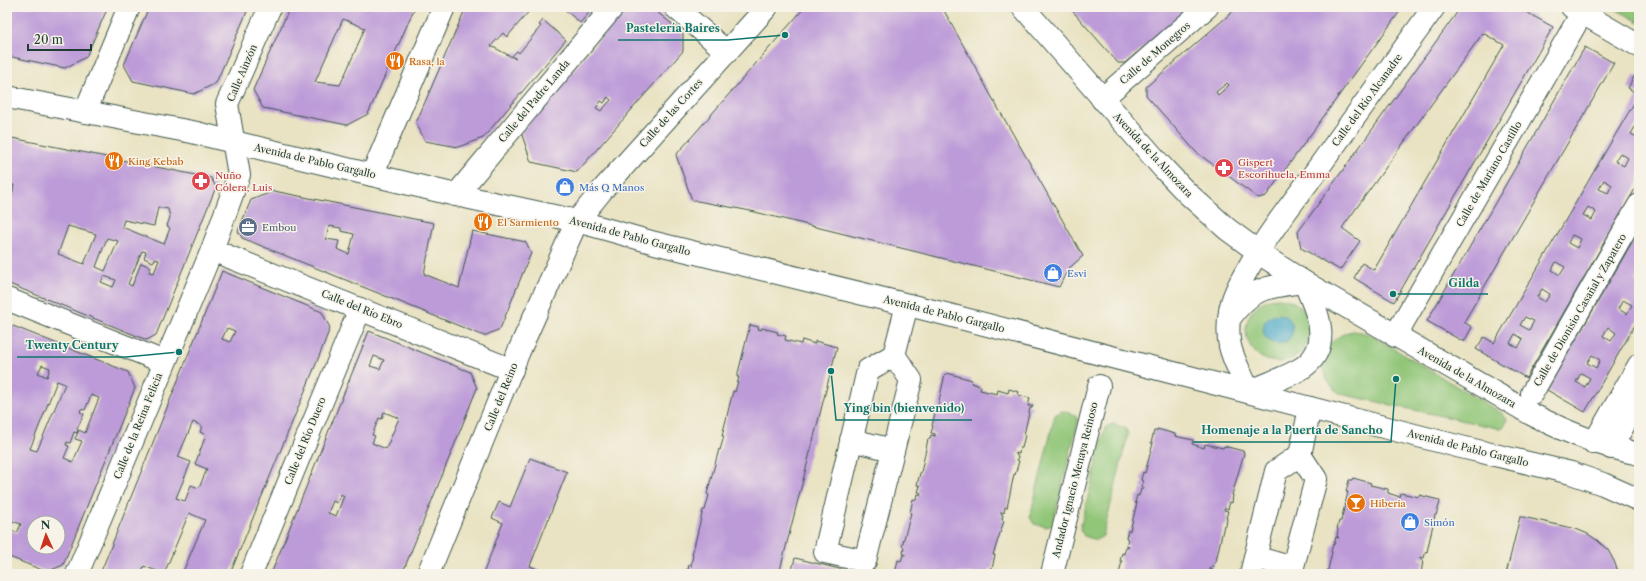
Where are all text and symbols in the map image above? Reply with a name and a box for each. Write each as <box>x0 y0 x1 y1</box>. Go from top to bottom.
callout: Pastelería Baires <box>618 17 728 40</box>
street label: Calle de Monegros <box>1117 19 1193 87</box>
text: Pastelería Baires <box>626 21 720 35</box>
scale bar <box>28 26 91 52</box>
text: 20 m <box>34 32 63 47</box>
street label: Calle Ainzón <box>224 42 260 104</box>
restaurant icon: Rasa, la <box>384 50 406 72</box>
street label: Calle del Río Alcanadre <box>1329 51 1405 149</box>
place label: Rasa, la <box>409 55 445 68</box>
street label: Calle del Padre Landa <box>496 56 573 145</box>
street label: Calle de las Cortes <box>637 76 705 150</box>
street label: Avenida de la Almozara <box>1110 109 1196 201</box>
street label: Calle de Mariano Castillo <box>1453 119 1525 229</box>
street label: Avenida de Pablo Gargallo <box>252 140 377 181</box>
restaurant icon: King Kebab <box>103 150 125 172</box>
place label: King Kebab <box>128 155 184 168</box>
place label: Gispert Escorihuela, Emma <box>1238 156 1331 181</box>
pharmacy icon: Gispert Escorihuela, Emma <box>1213 157 1235 179</box>
place label: Nuño Cólera, Luis <box>215 169 272 194</box>
pharmacy icon: Nuño Cólera, Luis <box>190 170 212 192</box>
shop icon: Más Q Manos <box>554 176 576 198</box>
place label: Más Q Manos <box>579 181 644 194</box>
restaurant icon: El Sarmiento <box>472 211 494 233</box>
street label: Avenida de Pablo Gargallo <box>567 213 692 258</box>
office icon: Embou <box>237 216 259 238</box>
place label: El Sarmiento <box>497 216 559 229</box>
place label: Embou <box>262 221 297 234</box>
street label: Calle de Dionisio Casañal y Zapatero <box>1531 231 1629 389</box>
shop icon: Esvi <box>1042 262 1064 284</box>
place label: Esvi <box>1067 267 1087 280</box>
callout: Gilda <box>1441 271 1488 294</box>
text: Gilda <box>1449 276 1480 290</box>
street label: Calle del Río Ebro <box>319 287 405 331</box>
street label: Avenida de Pablo Gargallo <box>881 292 1006 335</box>
callout: Twenty Century <box>17 334 126 357</box>
text: Twenty Century <box>26 338 119 352</box>
street label: Avenida de la Almozara <box>1415 343 1519 411</box>
street label: Calle del Reino <box>481 361 521 433</box>
street label: Calle de la Reina Felicia <box>111 370 166 481</box>
street label: Calle del Río Duero <box>281 395 329 487</box>
callout: Ying bin (bienvenido) <box>836 397 972 420</box>
text: Ying bin (bienvenido) <box>843 401 965 415</box>
street label: Andador Ignacio Menaya Reinoso <box>1049 401 1101 560</box>
callout: Homenaje a la Puerta de Sancho <box>1193 419 1391 442</box>
text: Homenaje a la Puerta de Sancho <box>1201 423 1383 437</box>
street label: Avenida de Pablo Gargallo <box>1405 426 1530 469</box>
bar icon: Hiberia <box>1345 492 1367 514</box>
place label: Hiberia <box>1370 497 1407 510</box>
shop icon: Simón <box>1399 511 1421 533</box>
north arrow <box>26 515 66 555</box>
place label: Simón <box>1424 516 1455 529</box>
text: N <box>40 518 51 532</box>

